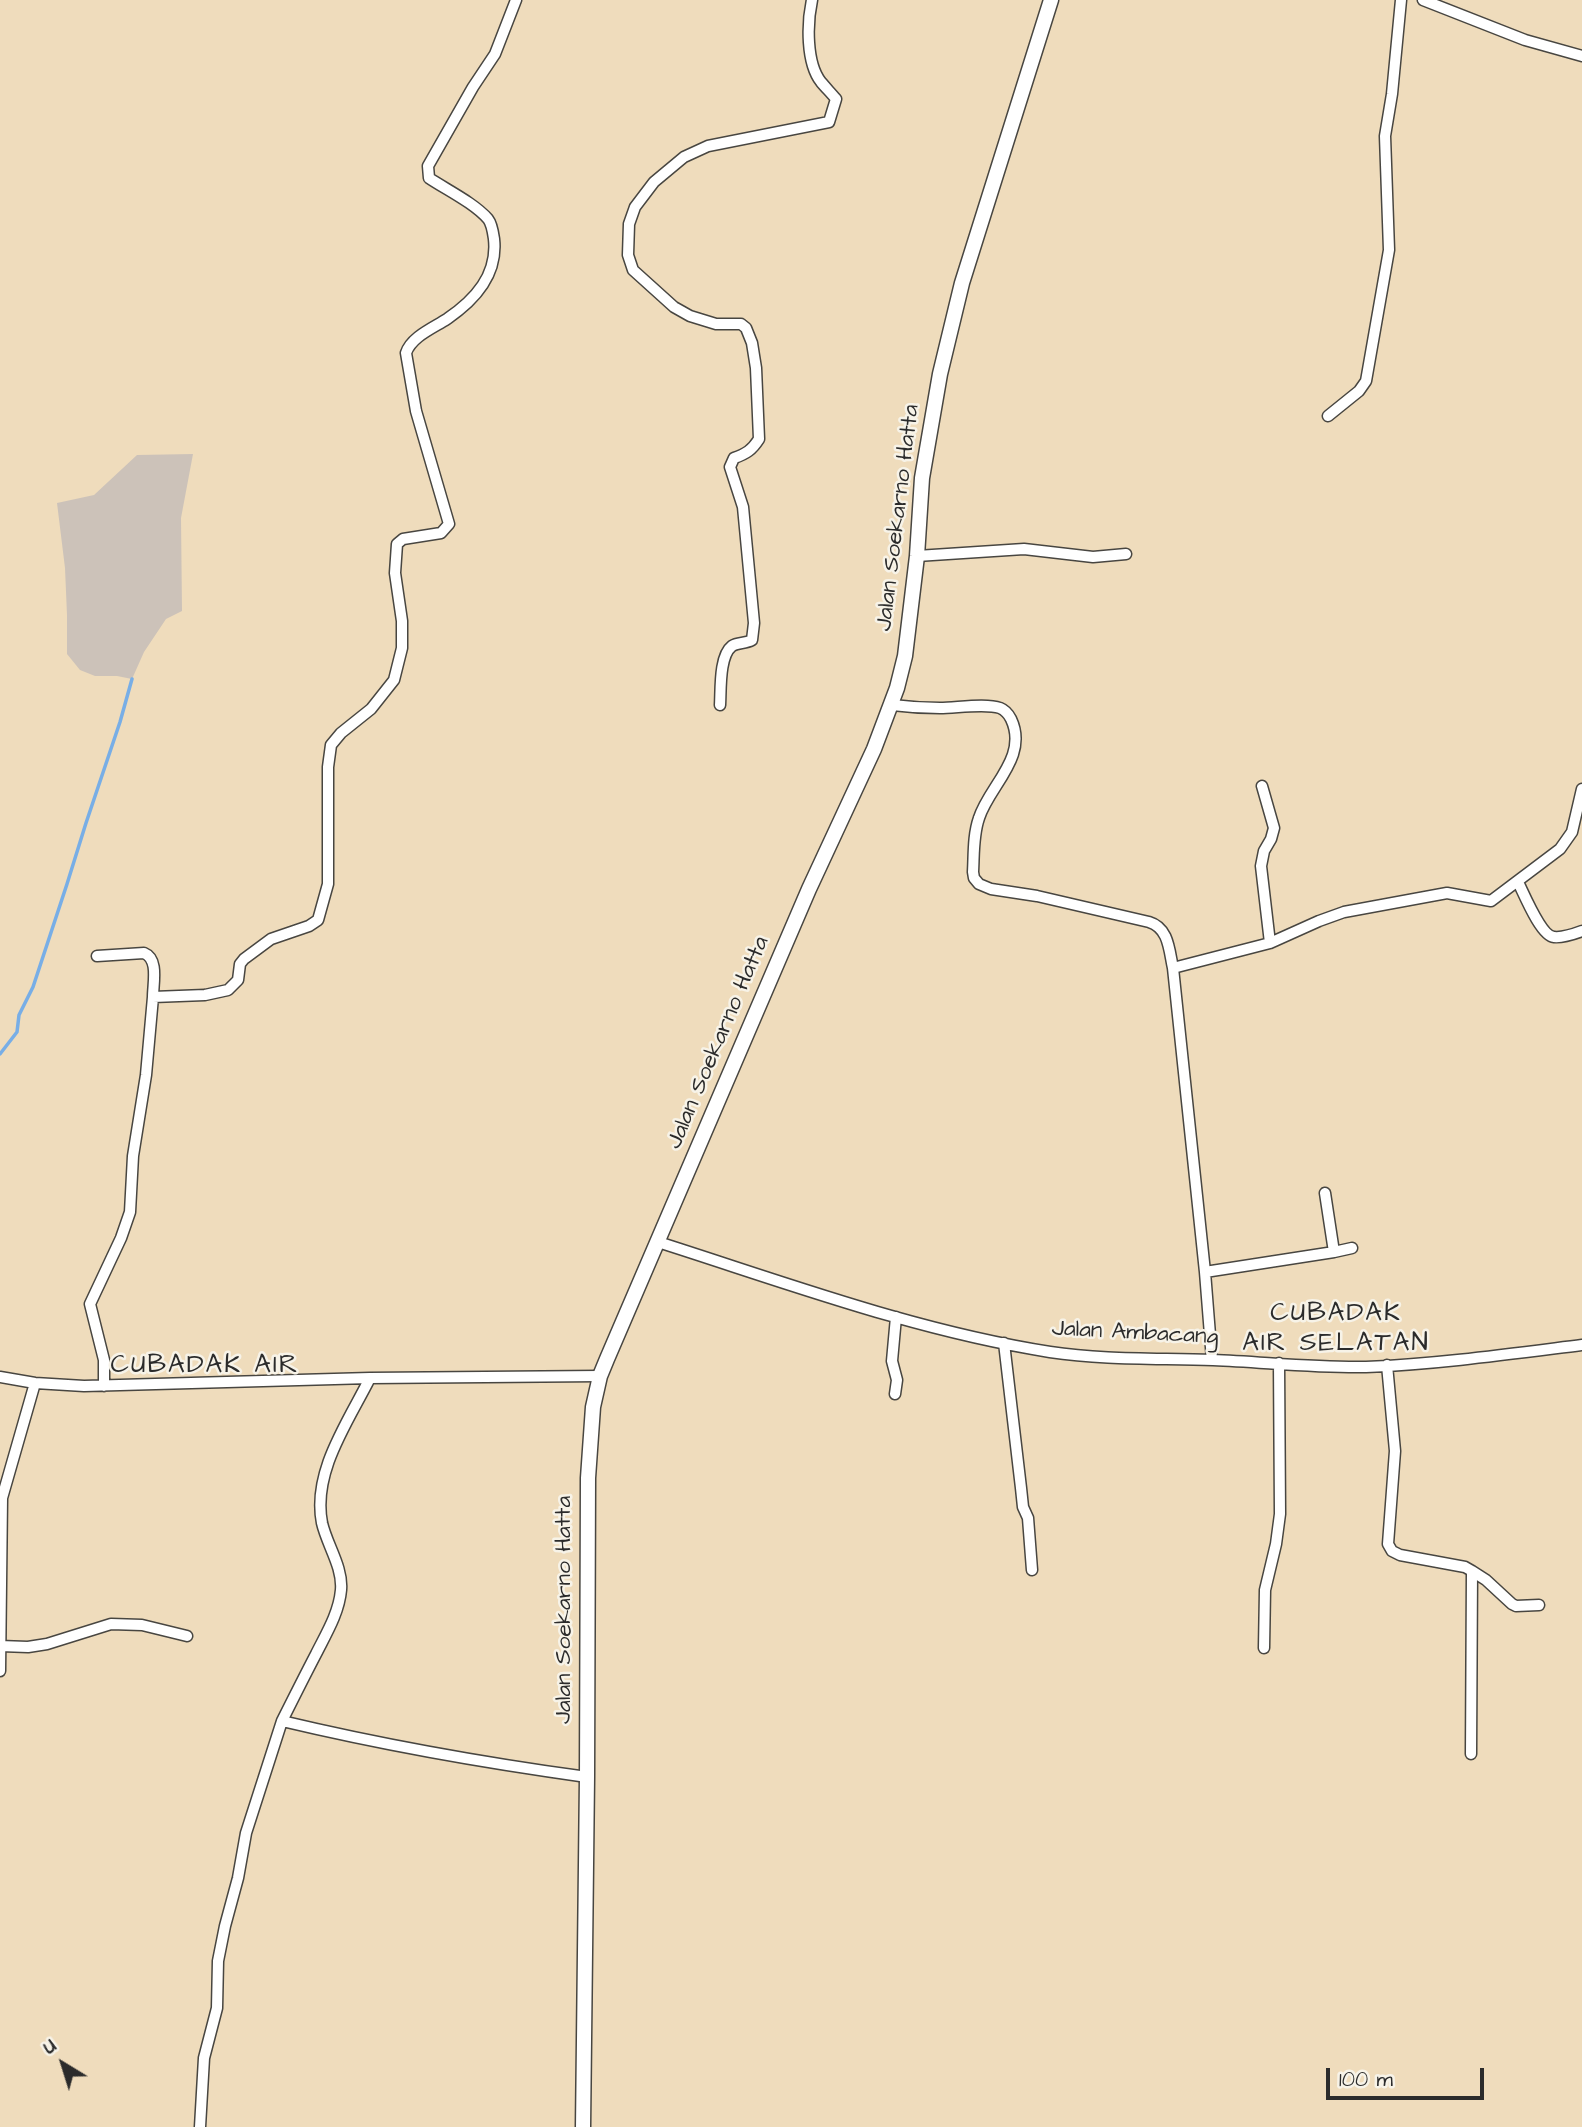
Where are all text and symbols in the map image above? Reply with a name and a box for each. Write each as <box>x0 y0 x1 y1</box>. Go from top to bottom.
street label: Jalan Soekarno Hatta <box>871 403 927 633</box>
street label: Jalan Soekarno Hatta <box>662 933 776 1153</box>
district label: CUBADAK AIR SELATAN <box>1244 1299 1428 1360</box>
street label: Jalan Ambacang <box>1051 1316 1219 1352</box>
district label: CUBADAK AIR <box>112 1351 298 1383</box>
street label: Jalan Soekarno Hatta <box>551 1496 579 1724</box>
north arrow <box>28 2029 98 2099</box>
text: U <box>37 2033 62 2061</box>
scale bar <box>1330 2054 1488 2098</box>
text: 100 m <box>1339 2065 1393 2094</box>

